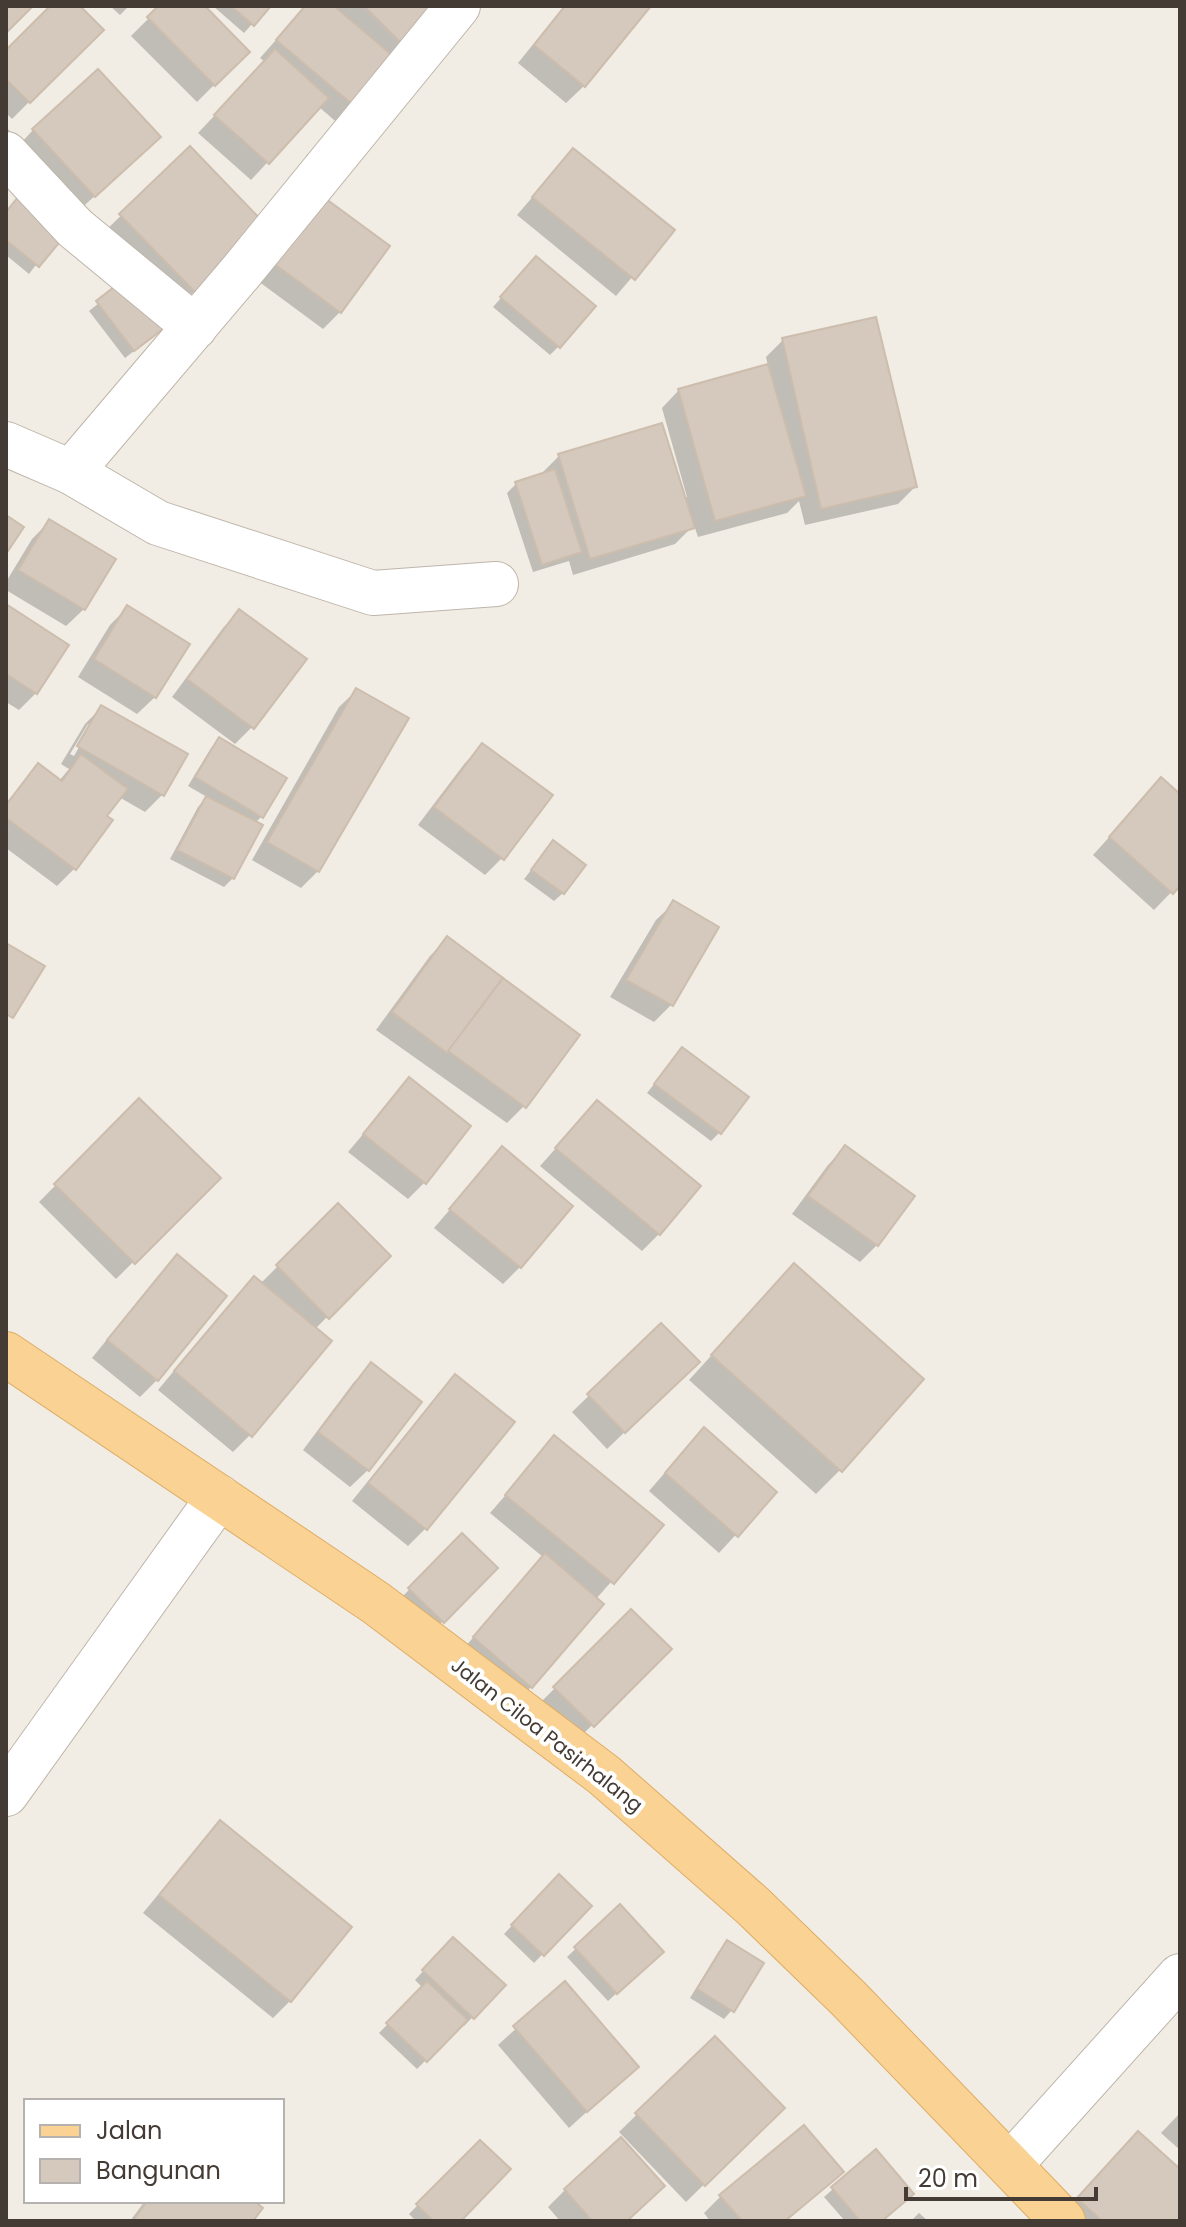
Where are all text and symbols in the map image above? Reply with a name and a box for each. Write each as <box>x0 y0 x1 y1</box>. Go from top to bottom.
street label: Jalan Ciloa Pasirhalang <box>445 1651 649 1819</box>
legend <box>24 2099 284 2203</box>
text: Jalan <box>96 2114 162 2147</box>
scale bar <box>906 2151 1096 2201</box>
text: Bangunan <box>96 2154 221 2187</box>
text: 20 m <box>918 2162 978 2195</box>

